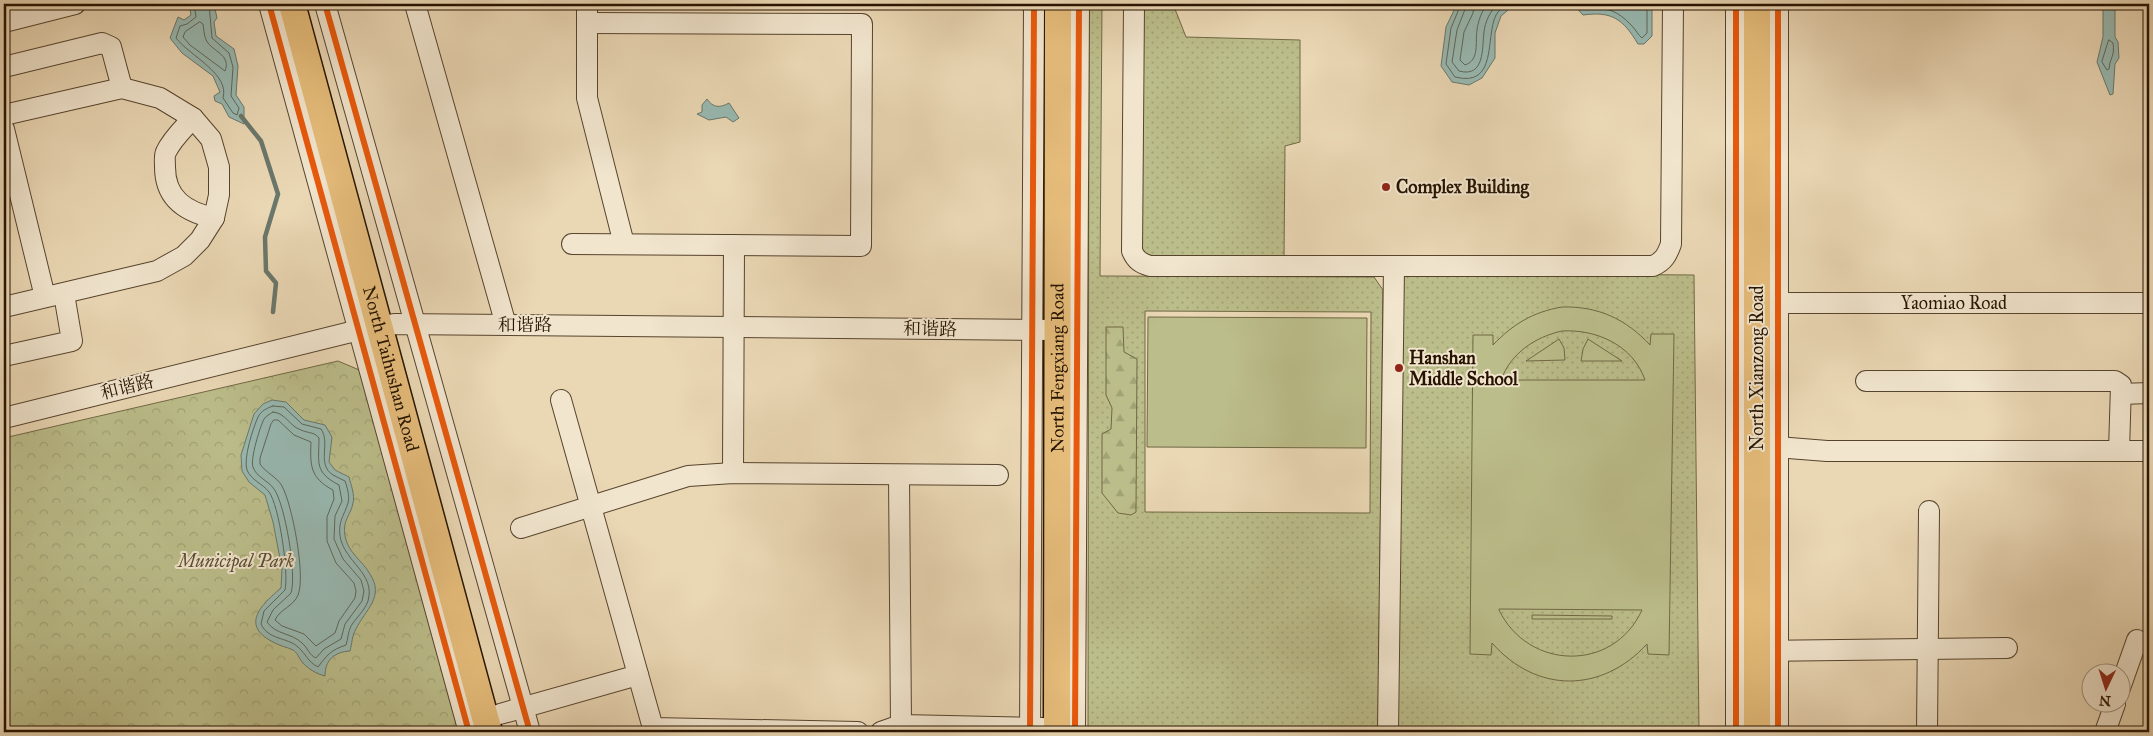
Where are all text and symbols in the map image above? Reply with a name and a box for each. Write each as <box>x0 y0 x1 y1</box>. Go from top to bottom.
place label: Complex Building <box>1396 176 1530 199</box>
marker: Complex Building <box>1380 181 1392 193</box>
street label: North Fengxiang Road <box>1046 283 1070 453</box>
street label: North Taihushan Road <box>358 284 424 454</box>
street label: North Xianzong Road <box>1746 285 1769 451</box>
street label: Yaomiao Road <box>1901 292 2007 314</box>
street label: 和谐路 <box>498 314 552 336</box>
street label: 和谐路 <box>903 318 957 340</box>
place label: Hanshan Middle School <box>1409 347 1519 390</box>
marker: Hanshan Middle School <box>1393 362 1405 374</box>
street label: 和谐路 <box>98 370 156 404</box>
park label: Municipal Park <box>176 550 294 573</box>
north arrow <box>2080 664 2130 714</box>
text: N <box>2098 692 2112 709</box>

